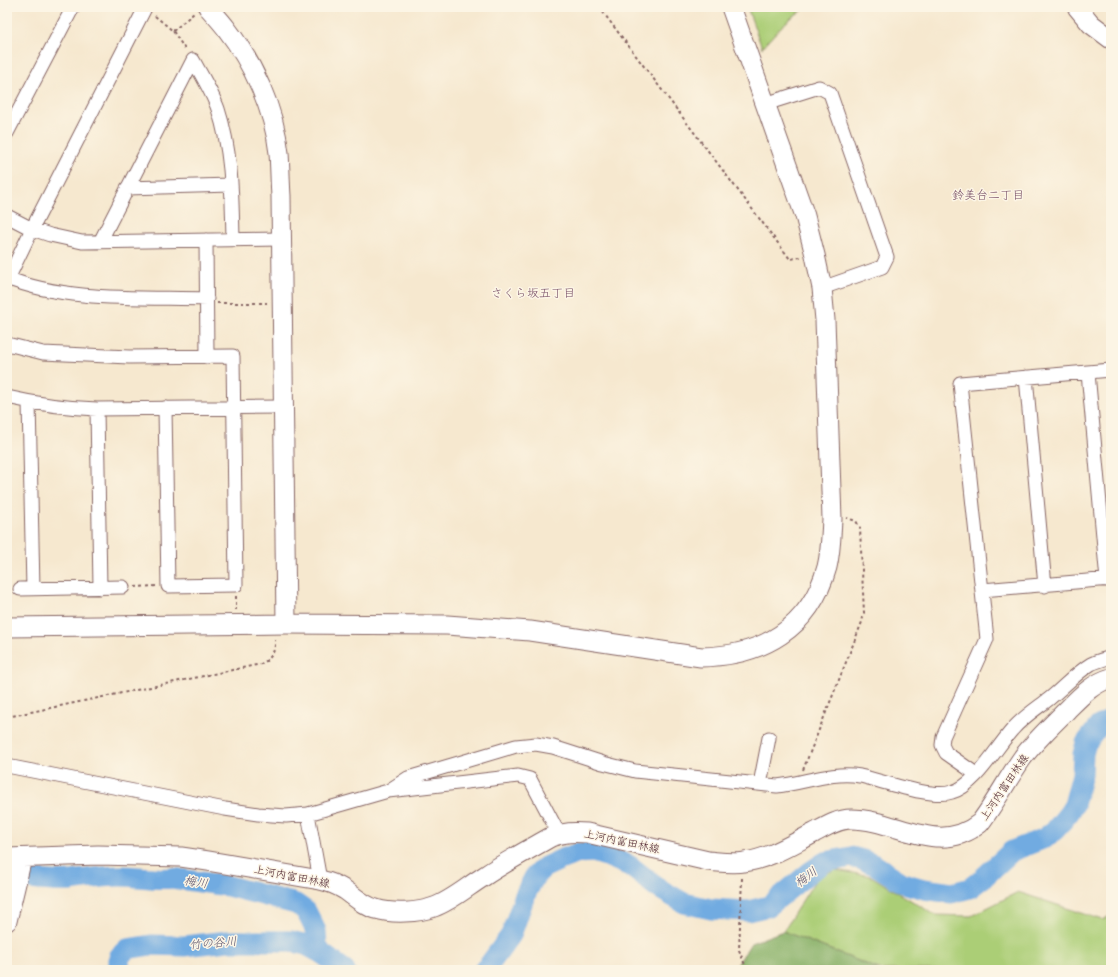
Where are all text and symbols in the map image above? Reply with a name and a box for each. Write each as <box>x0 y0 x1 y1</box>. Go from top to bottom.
district label: 鈴美台二丁目 <box>952 186 1024 205</box>
district label: さくら坂五丁目 <box>491 284 575 303</box>
street label: 上河内富田林線 <box>976 751 1034 825</box>
street label: 上河内富田林線 <box>582 825 661 859</box>
street label: 上河内富田林線 <box>252 861 331 893</box>
water label: 梅川 <box>791 863 822 892</box>
water label: 梅川 <box>183 871 209 894</box>
water label: 竹の谷川 <box>188 932 238 955</box>

